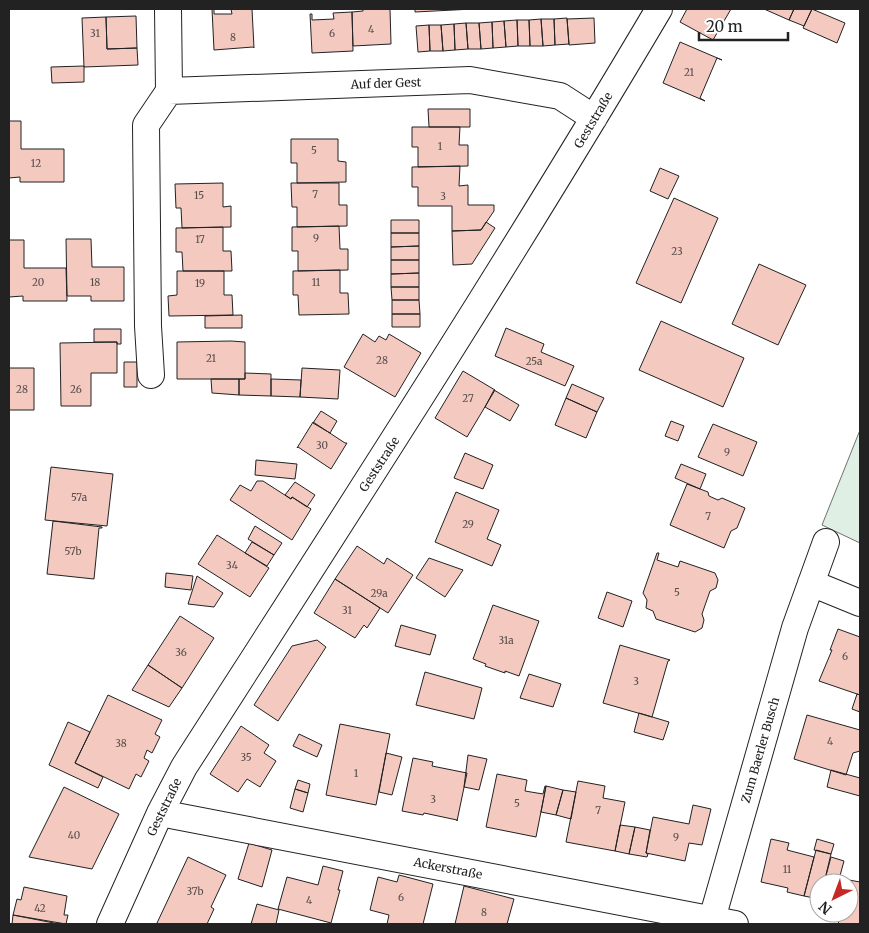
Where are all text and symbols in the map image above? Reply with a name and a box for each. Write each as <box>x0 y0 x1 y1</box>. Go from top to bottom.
scale bar <box>699 10 788 42</box>
text: 20 m <box>706 17 743 36</box>
house number: 4 <box>368 23 374 36</box>
house number: 31 <box>90 27 100 40</box>
house number: 6 <box>329 27 335 40</box>
house number: 8 <box>230 31 236 44</box>
house number: 21 <box>684 66 695 79</box>
street label: Auf der Gest <box>349 74 422 92</box>
street label: Geststraße <box>570 89 616 151</box>
house number: 1 <box>438 140 443 153</box>
house number: 5 <box>311 144 317 157</box>
house number: 12 <box>31 157 41 170</box>
house number: 7 <box>312 188 318 201</box>
house number: 15 <box>194 189 204 202</box>
house number: 3 <box>440 190 446 203</box>
house number: 9 <box>313 232 319 245</box>
house number: 17 <box>195 233 205 246</box>
house number: 23 <box>671 245 683 258</box>
house number: 20 <box>32 276 44 289</box>
house number: 18 <box>90 276 100 289</box>
house number: 11 <box>312 276 321 289</box>
house number: 19 <box>195 277 205 290</box>
house number: 21 <box>206 352 217 365</box>
house number: 28 <box>376 354 388 367</box>
house number: 25a <box>526 355 543 368</box>
house number: 28 <box>16 383 28 396</box>
house number: 26 <box>70 383 82 396</box>
house number: 27 <box>462 392 474 405</box>
street label: Geststraße <box>356 434 402 494</box>
house number: 30 <box>316 439 328 452</box>
house number: 9 <box>724 446 730 459</box>
house number: 57a <box>71 491 88 504</box>
house number: 7 <box>705 510 711 523</box>
house number: 29 <box>462 518 474 531</box>
house number: 57b <box>64 545 82 558</box>
house number: 34 <box>226 559 238 572</box>
house number: 5 <box>674 586 680 599</box>
house number: 29a <box>370 587 388 600</box>
house number: 31 <box>342 604 352 617</box>
house number: 31a <box>498 634 514 647</box>
house number: 36 <box>175 646 187 659</box>
house number: 6 <box>842 650 848 663</box>
house number: 3 <box>633 675 639 688</box>
street label: Zum Baerler Busch <box>738 695 782 805</box>
house number: 4 <box>827 735 833 748</box>
house number: 38 <box>115 737 127 750</box>
house number: 35 <box>240 751 252 764</box>
house number: 1 <box>354 767 359 780</box>
street label: Geststraße <box>144 776 184 838</box>
house number: 3 <box>430 793 436 806</box>
house number: 5 <box>514 797 520 810</box>
house number: 7 <box>595 804 601 817</box>
house number: 40 <box>68 829 80 842</box>
house number: 9 <box>673 831 679 844</box>
street label: Ackerstraße <box>411 854 484 882</box>
house number: 11 <box>783 863 792 876</box>
north arrow <box>809 873 859 923</box>
house number: 37b <box>186 885 204 898</box>
house number: 6 <box>398 891 404 904</box>
house number: 4 <box>306 894 312 907</box>
text: N <box>815 897 835 918</box>
house number: 42 <box>34 902 46 915</box>
house number: 8 <box>481 906 487 919</box>

